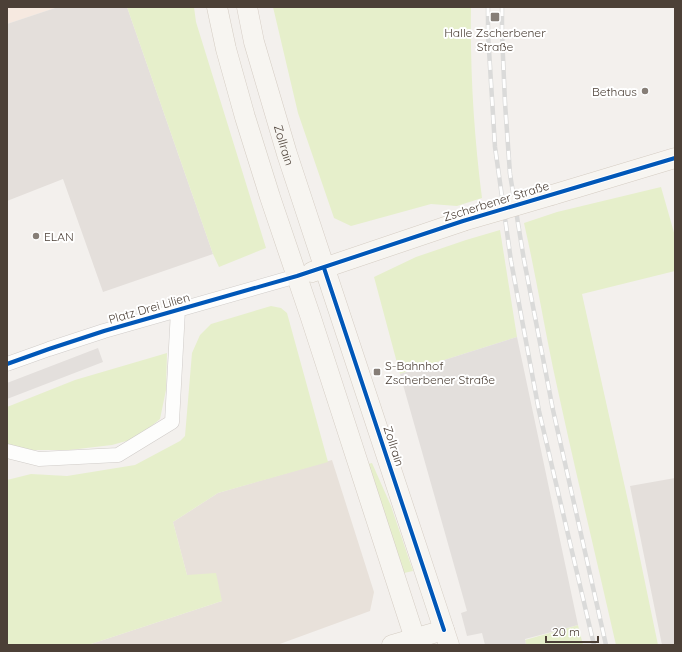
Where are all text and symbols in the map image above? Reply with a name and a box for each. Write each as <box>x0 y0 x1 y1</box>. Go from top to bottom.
marker: Halle Zscherbener Straße <box>489 11 501 23</box>
place label: Halle Zscherbener Straße <box>444 25 546 54</box>
place label: Bethaus <box>592 84 637 99</box>
marker: Bethaus <box>640 86 650 96</box>
street label: Zollrain <box>271 123 298 167</box>
street label: Zscherbener Straße <box>441 178 551 224</box>
place label: ELAN <box>44 229 74 244</box>
marker: ELAN <box>31 231 41 241</box>
street label: Platz Drei Lilien <box>107 289 191 327</box>
place label: S-Bahnhof Zscherbener Straße <box>385 358 495 387</box>
marker: S-Bahnhof Zscherbener Straße <box>372 367 382 377</box>
street label: Zollrain <box>380 424 408 468</box>
scale bar <box>546 618 598 644</box>
text: 20 m <box>552 624 580 639</box>

